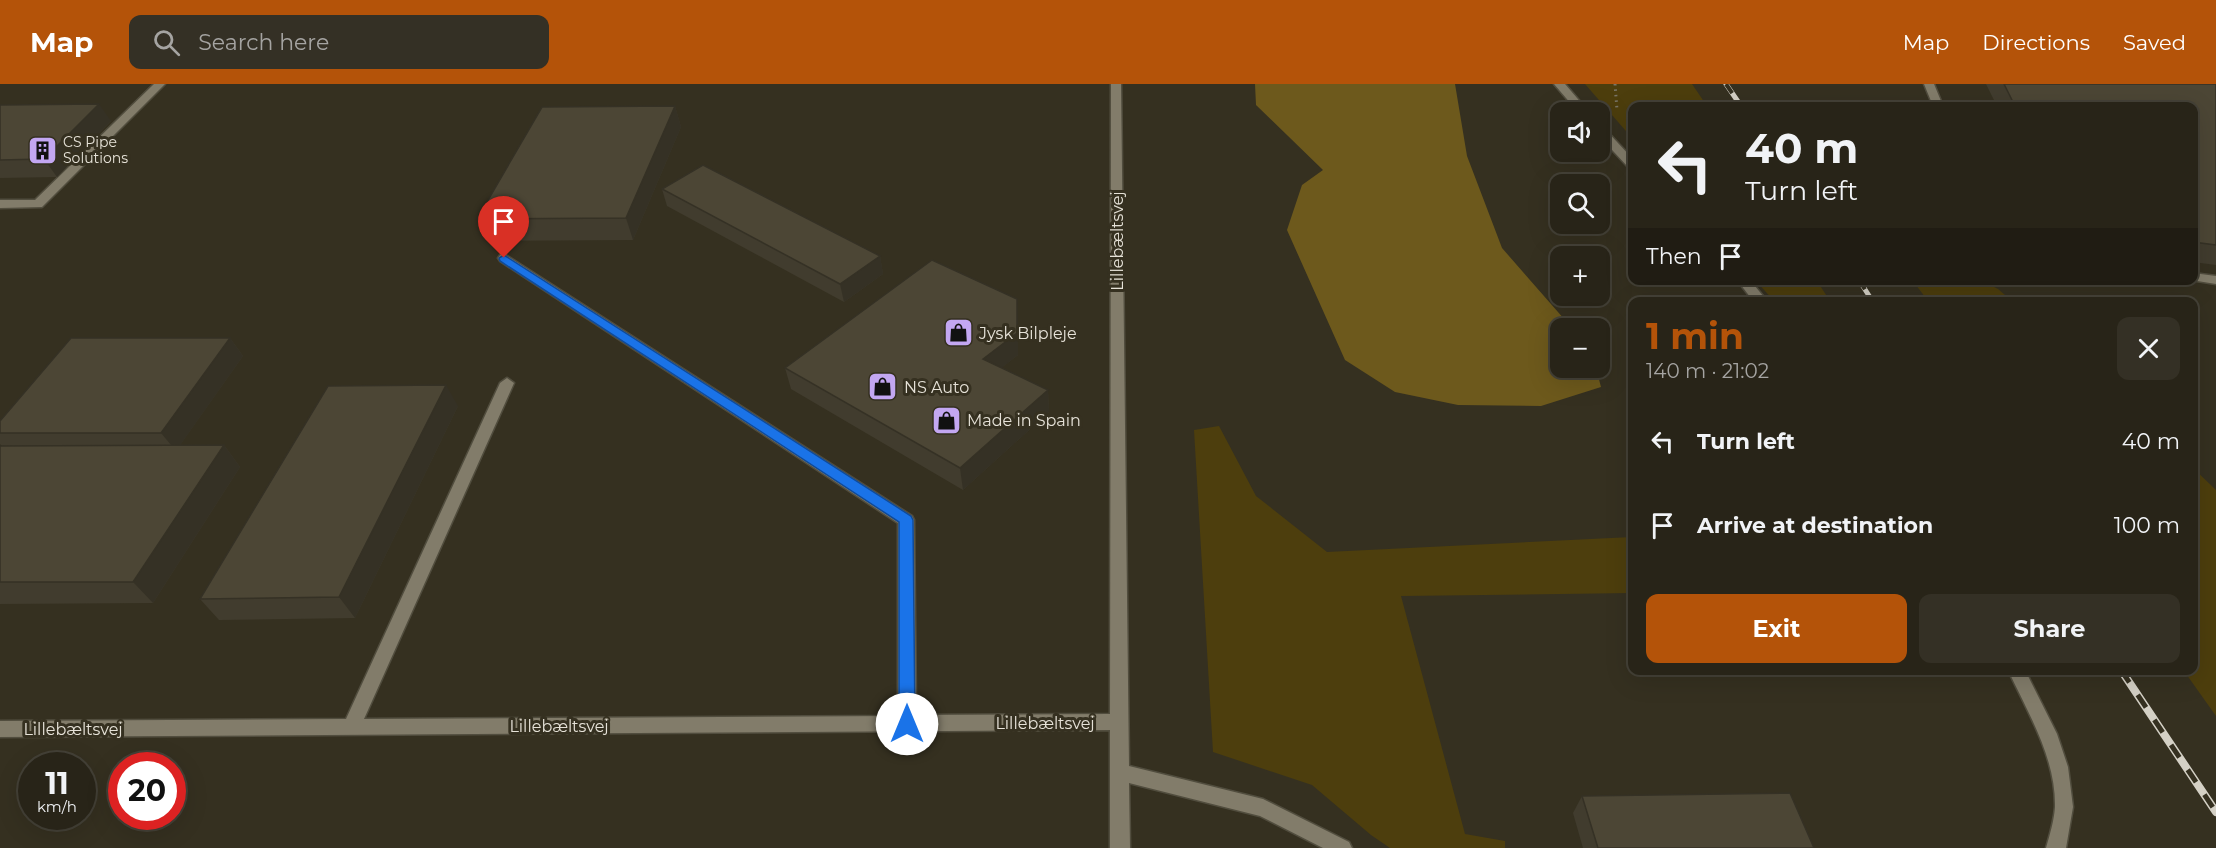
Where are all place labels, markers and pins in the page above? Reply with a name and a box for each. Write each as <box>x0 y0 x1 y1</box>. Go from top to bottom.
place label: CS Pipe Solutions <box>63 133 128 167</box>
building icon: CS Pipe Solutions <box>26 134 58 166</box>
pin <box>478 196 529 258</box>
shop icon: Jysk Bilpleje <box>942 317 974 349</box>
place label: Jysk Bilpleje <box>978 324 1077 343</box>
shop icon: NS Auto <box>867 371 899 403</box>
place label: NS Auto <box>904 378 969 397</box>
shop icon: Made in Spain <box>930 404 962 436</box>
place label: Made in Spain <box>967 411 1081 430</box>

